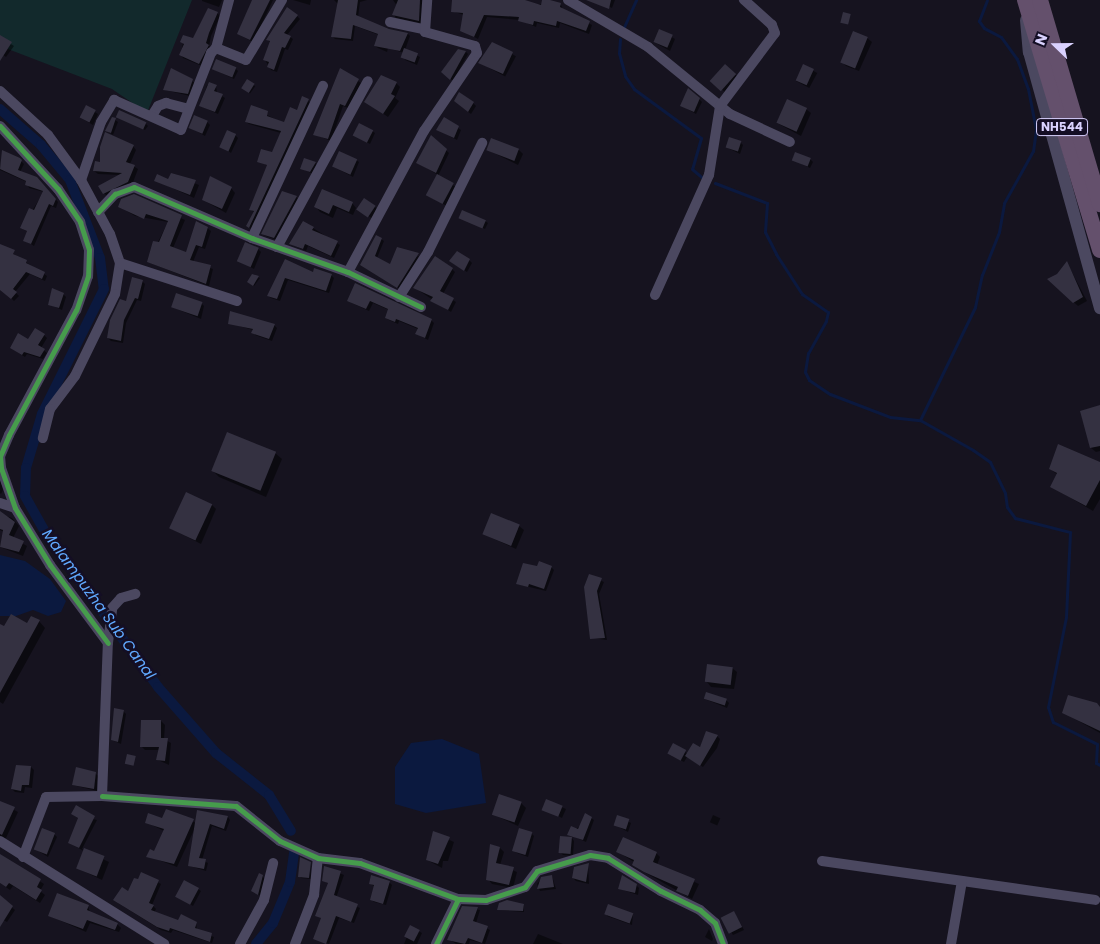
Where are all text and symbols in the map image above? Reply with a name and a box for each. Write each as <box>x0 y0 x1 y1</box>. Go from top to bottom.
north arrow <box>1030 20 1080 70</box>
text: N <box>1030 31 1052 48</box>
road number: NH544 <box>1036 118 1088 136</box>
water label: Malampuzha Sub Canal <box>38 525 160 683</box>

